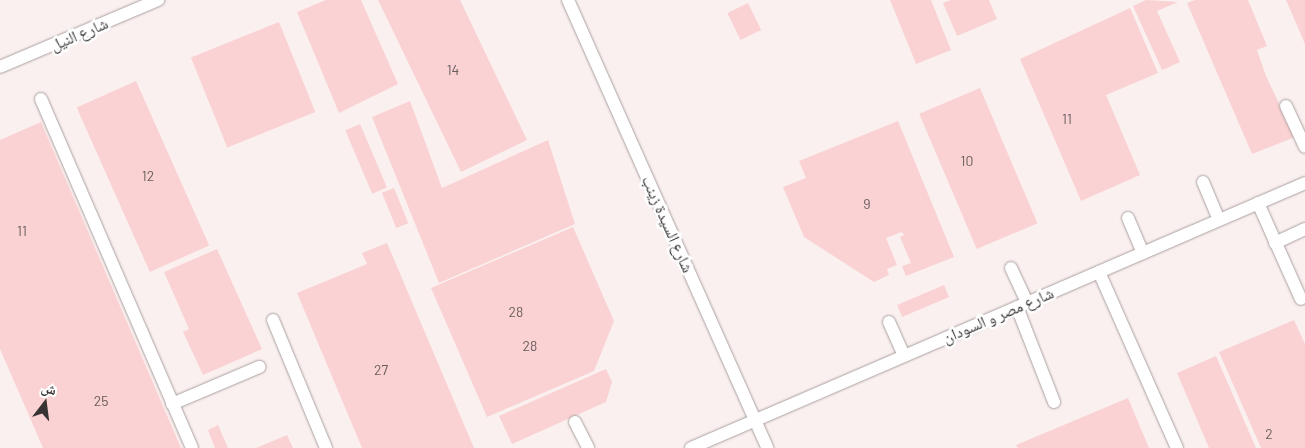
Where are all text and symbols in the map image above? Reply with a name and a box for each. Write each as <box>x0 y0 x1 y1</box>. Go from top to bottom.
street label: شارع النيل <box>47 13 111 55</box>
house number: 14 <box>447 62 459 78</box>
house number: 11 <box>1062 111 1072 127</box>
house number: 10 <box>961 153 973 169</box>
house number: 12 <box>142 168 154 184</box>
street label: شارع السيدة زينب <box>638 173 698 275</box>
house number: 9 <box>863 196 871 212</box>
house number: 11 <box>17 223 27 239</box>
street label: شارع مصر و السودان <box>940 283 1056 347</box>
house number: 28 <box>509 304 523 320</box>
house number: 28 <box>523 338 537 354</box>
house number: 27 <box>374 362 388 378</box>
north arrow <box>20 378 70 428</box>
text: ش <box>40 378 58 398</box>
house number: 25 <box>94 393 108 409</box>
house number: 2 <box>1265 426 1273 442</box>

